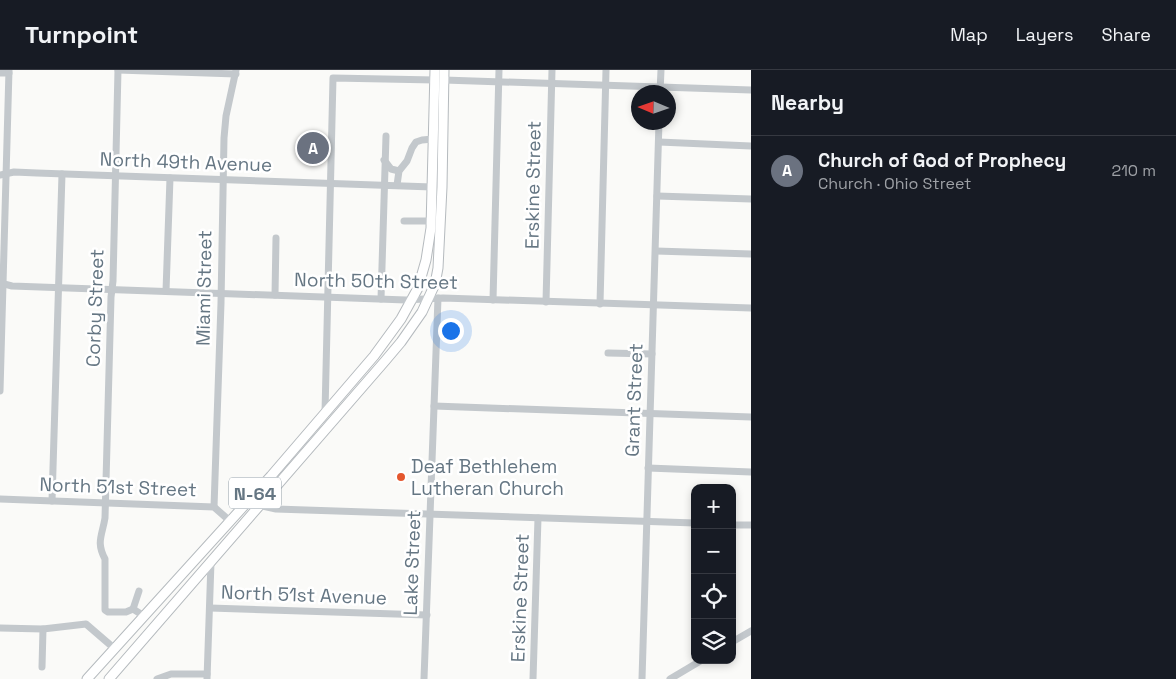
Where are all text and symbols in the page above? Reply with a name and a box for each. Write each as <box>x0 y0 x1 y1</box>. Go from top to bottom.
text: Turnpoint <box>25 19 138 50</box>
text: Map <box>950 23 988 46</box>
text: Layers <box>1016 23 1073 46</box>
text: Share <box>1101 23 1151 46</box>
north arrow <box>631 85 676 130</box>
text: Nearby <box>771 89 844 116</box>
street label: Erskine Street <box>519 121 547 249</box>
pin: A <box>297 129 329 167</box>
street label: North 49th Avenue <box>99 146 273 178</box>
text: Church of God of Prophecy <box>818 148 1066 173</box>
text: A <box>782 160 792 181</box>
text: 210 m <box>1112 160 1156 181</box>
text: Church · Ohio Street <box>818 173 971 194</box>
street label: Miami Street <box>190 230 218 346</box>
street label: Corby Street <box>80 249 110 367</box>
street label: North 50th Street <box>294 267 458 295</box>
your location <box>438 318 464 344</box>
street label: Grant Street <box>620 343 648 457</box>
place label: Deaf Bethlehem Lutheran Church <box>411 454 564 501</box>
marker: Deaf Bethlehem Lutheran Church <box>395 471 407 483</box>
street label: North 51st Street <box>39 472 197 502</box>
road number: N-64 <box>229 478 281 508</box>
map controls <box>691 484 736 664</box>
button: + <box>691 484 736 529</box>
street label: Lake Street <box>398 510 426 616</box>
button: − <box>691 529 736 574</box>
street label: Erskine Street <box>505 533 535 663</box>
button: locate <box>691 574 736 619</box>
street label: North 51st Avenue <box>221 580 387 610</box>
button: layers <box>691 619 736 664</box>

